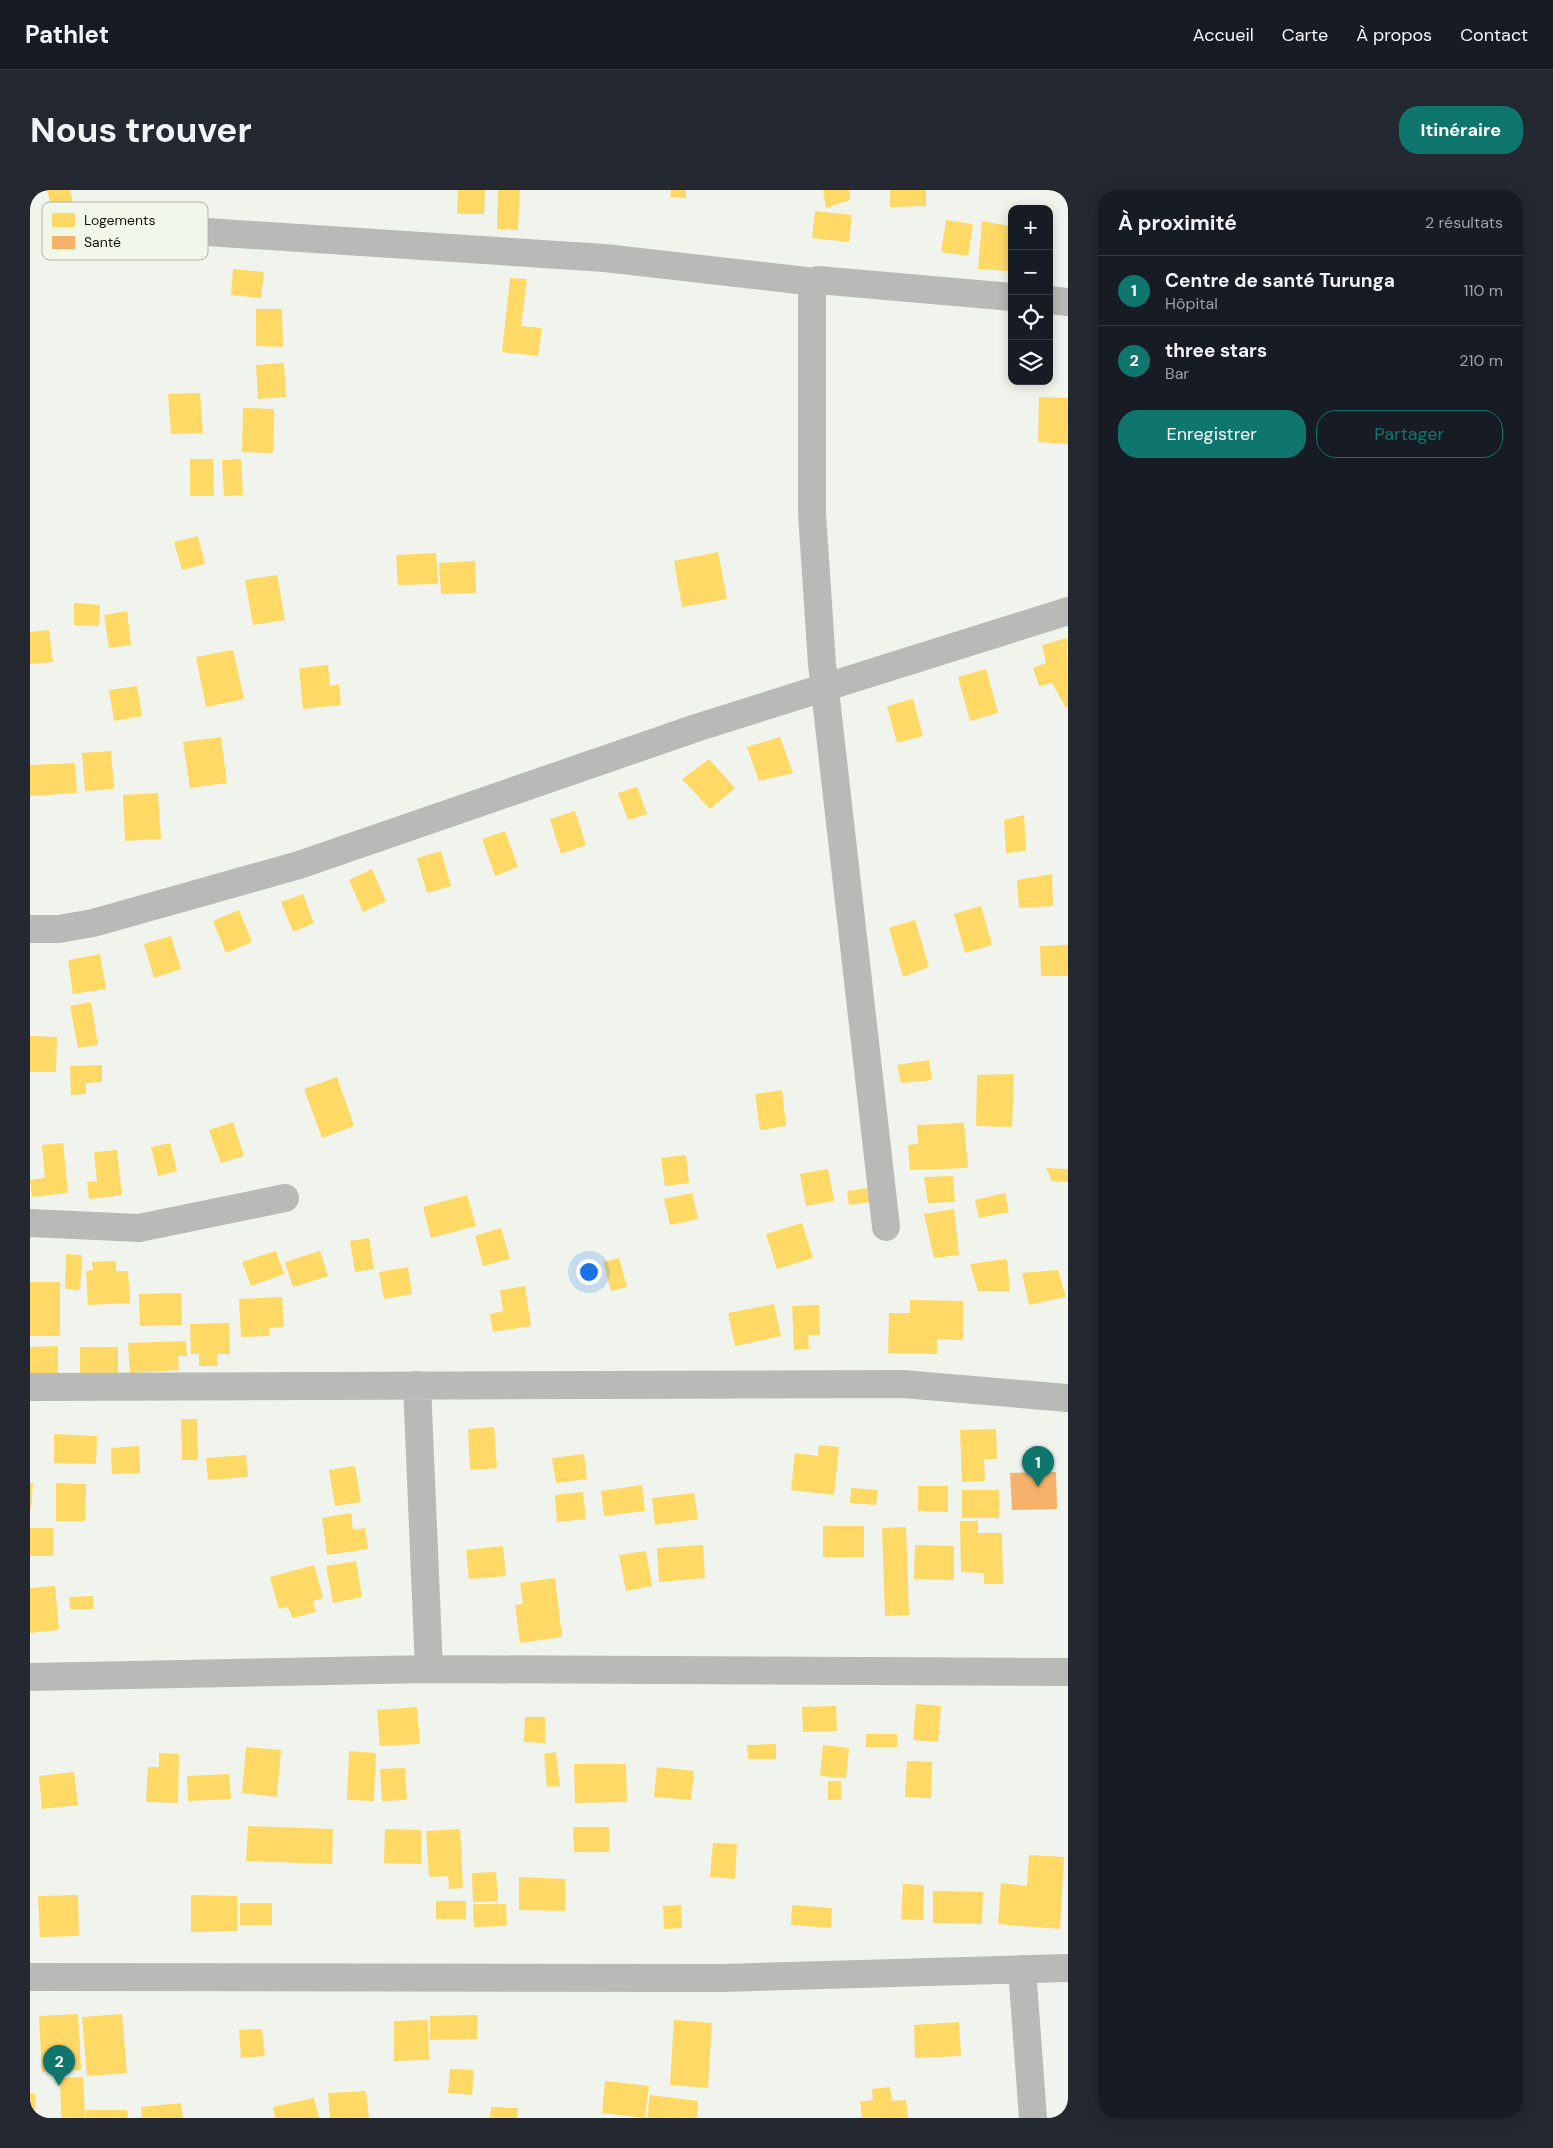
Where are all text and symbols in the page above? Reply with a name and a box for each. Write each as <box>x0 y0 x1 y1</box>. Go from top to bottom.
text: Pathlet <box>25 19 109 50</box>
text: Accueil <box>1193 23 1254 47</box>
text: Carte <box>1282 23 1328 47</box>
text: À propos <box>1356 23 1432 47</box>
text: Contact <box>1460 23 1528 47</box>
button: Itinéraire <box>1399 106 1523 154</box>
text: Nous trouver <box>30 107 252 153</box>
legend <box>42 202 208 260</box>
map controls <box>1008 205 1053 385</box>
button: + <box>1008 205 1053 250</box>
text: À proximité <box>1118 209 1237 237</box>
text: Logements <box>84 211 156 229</box>
text: 2 résultats <box>1425 212 1503 233</box>
text: Santé <box>84 233 121 251</box>
button: − <box>1008 250 1053 295</box>
text: Centre de santé Turunga <box>1165 268 1395 293</box>
text: 1 <box>1131 280 1137 301</box>
text: 110 m <box>1464 280 1503 301</box>
text: Hôpital <box>1165 293 1218 314</box>
button: locate <box>1008 295 1053 340</box>
text: three stars <box>1165 338 1267 363</box>
button: layers <box>1008 340 1053 385</box>
text: 2 <box>1129 350 1139 371</box>
text: 210 m <box>1459 350 1503 371</box>
text: Bar <box>1165 363 1189 384</box>
button: Enregistrer <box>1118 410 1306 458</box>
button: Partager <box>1316 410 1503 458</box>
your location <box>576 1259 602 1285</box>
pin: 1 <box>1022 1446 1054 1487</box>
pin: 2 <box>43 2045 75 2086</box>

